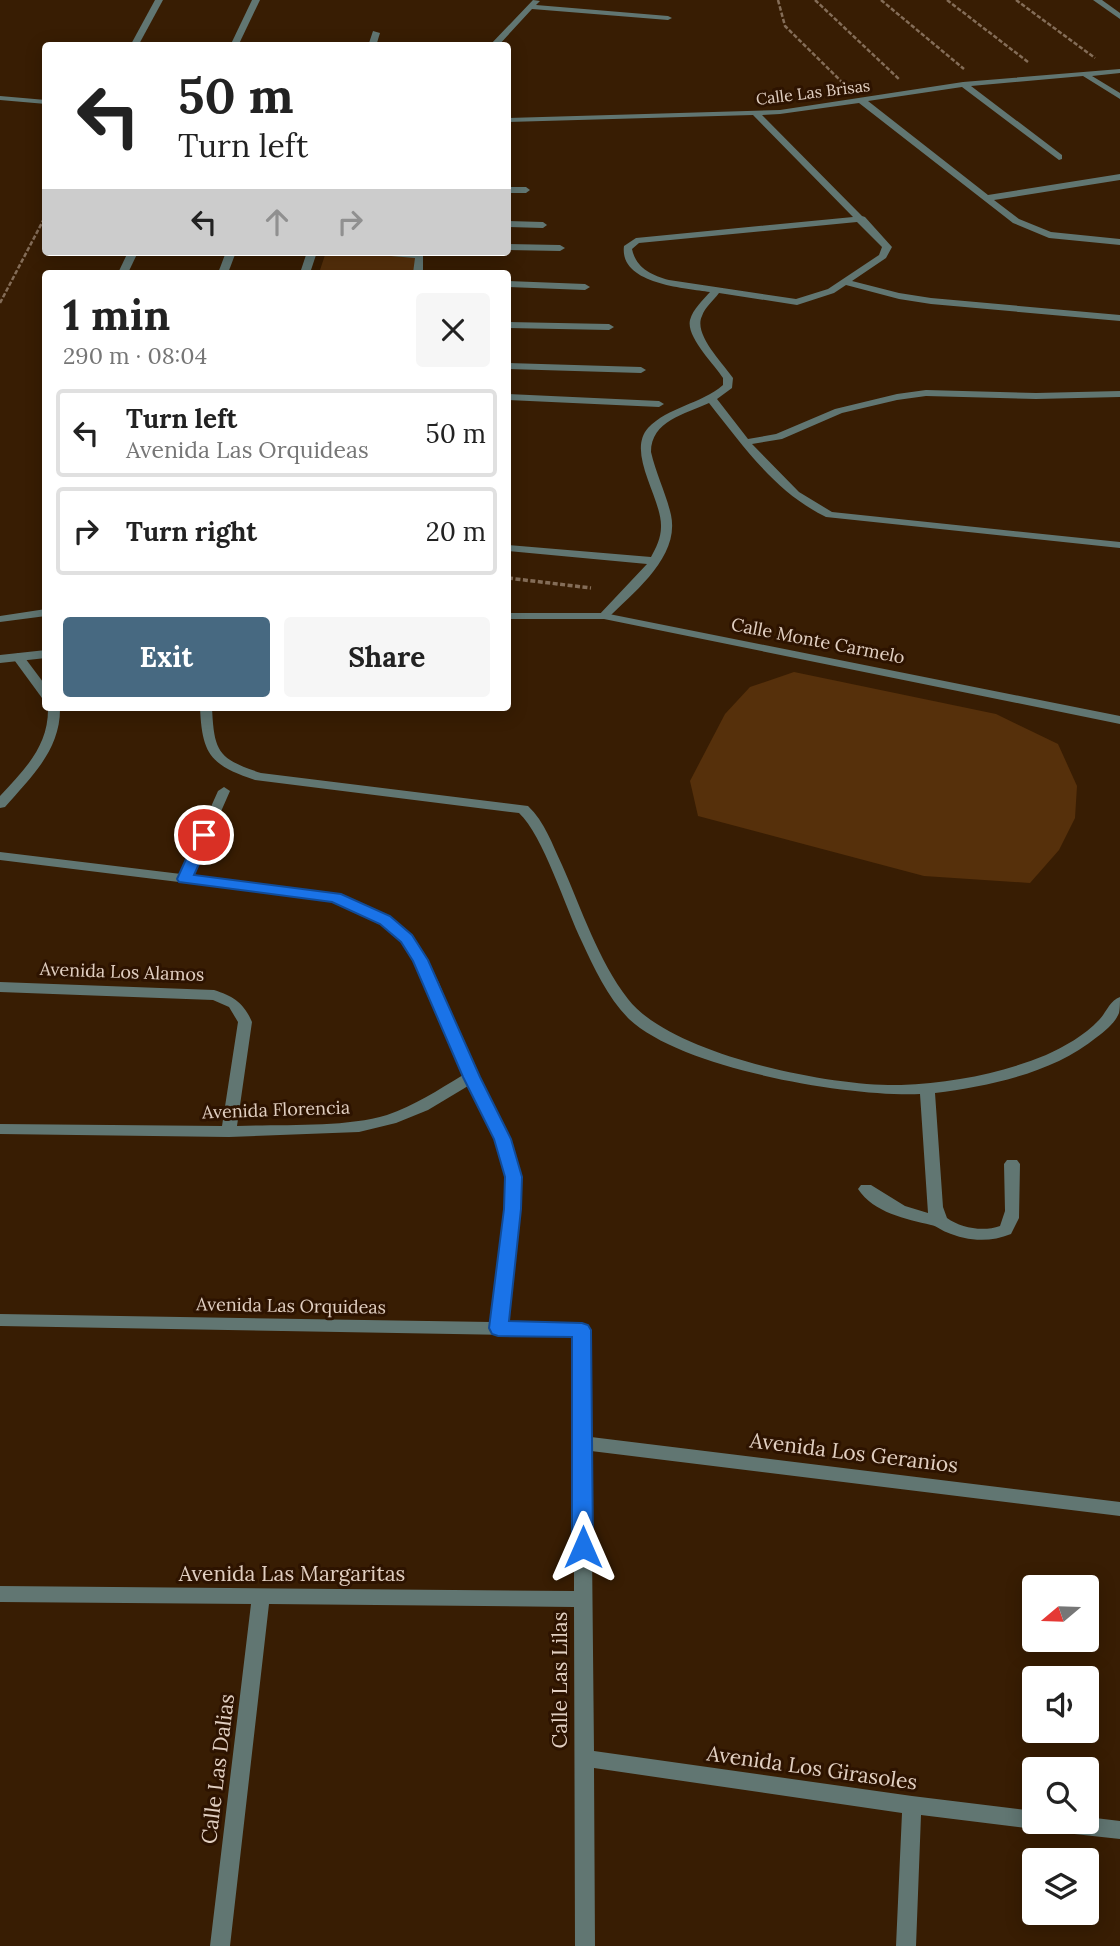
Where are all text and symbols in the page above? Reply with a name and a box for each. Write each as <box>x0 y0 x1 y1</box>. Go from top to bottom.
text: 50 m <box>178 64 294 126</box>
icon: left <box>63 70 154 161</box>
street label: Calle Las Brisas <box>755 75 871 109</box>
text: Turn left <box>178 125 308 166</box>
icon: left <box>185 203 223 241</box>
icon: ahead <box>258 203 296 241</box>
icon: right <box>331 203 369 241</box>
text: 1 min <box>63 288 170 342</box>
button: close <box>416 293 490 367</box>
text: 290 m · 08:04 <box>63 341 207 370</box>
text: Turn left <box>126 402 237 435</box>
icon: left <box>67 414 105 452</box>
text: 50 m <box>426 417 486 450</box>
text: Avenida Las Orquideas <box>126 435 369 464</box>
icon: right <box>67 512 105 550</box>
text: Turn right <box>126 515 257 548</box>
text: 20 m <box>426 515 486 548</box>
street label: Calle Monte Carmelo <box>729 612 907 669</box>
button: Exit <box>63 617 270 697</box>
button: Share <box>284 617 490 697</box>
pin <box>174 805 234 865</box>
icon: arrive <box>185 816 223 854</box>
street label: Avenida Los Alamos <box>38 957 205 986</box>
street label: Avenida Florencia <box>201 1095 350 1124</box>
street label: Avenida Las Orquideas <box>195 1292 386 1319</box>
street label: Avenida Los Geranios <box>747 1426 960 1479</box>
position arrow <box>546 1510 620 1584</box>
street label: Avenida Las Margaritas <box>178 1560 405 1587</box>
north arrow <box>1022 1575 1099 1652</box>
map controls <box>1022 1575 1099 1925</box>
street label: Calle Las Lilas <box>546 1612 573 1748</box>
button: sound <box>1022 1666 1099 1743</box>
street label: Calle Las Dalias <box>195 1692 240 1846</box>
street label: Avenida Los Girasoles <box>704 1739 919 1796</box>
button: search <box>1022 1757 1099 1834</box>
button: layers <box>1022 1848 1099 1925</box>

